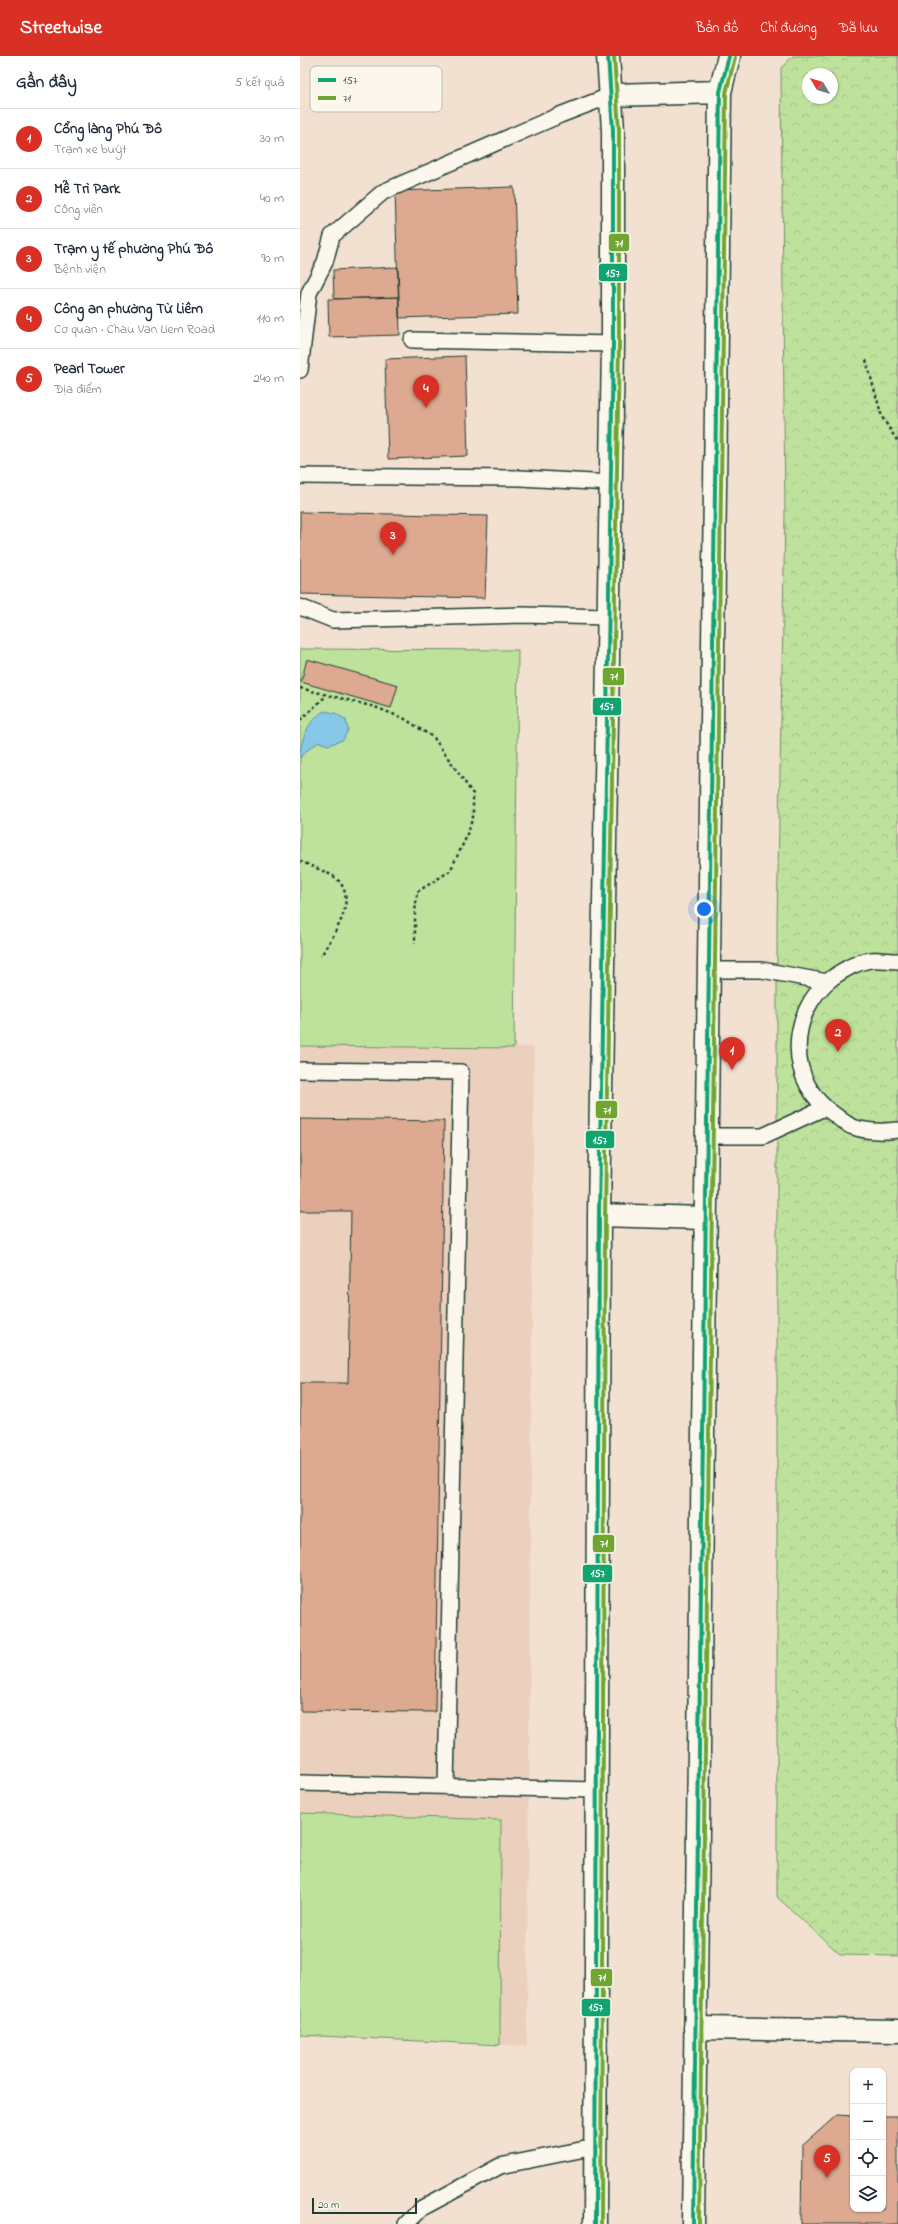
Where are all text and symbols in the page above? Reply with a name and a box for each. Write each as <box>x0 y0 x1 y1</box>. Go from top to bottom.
text: Streetwise <box>20 15 102 42</box>
text: Bản đồ <box>696 18 738 39</box>
text: Chỉ đường <box>760 18 817 39</box>
text: Đã lưu <box>839 18 878 39</box>
legend <box>310 66 442 112</box>
north arrow <box>802 68 838 104</box>
text: Gần đây <box>16 70 77 95</box>
text: 5 kết quả <box>235 73 284 92</box>
text: 157 <box>343 73 358 89</box>
text: 71 <box>343 91 352 107</box>
text: Cổng làng Phú Đô <box>54 118 162 140</box>
text: 1 <box>27 129 31 148</box>
text: 30 m <box>260 129 284 148</box>
text: Trạm xe buýt <box>54 140 127 159</box>
text: Mễ Trì Park <box>54 178 120 200</box>
text: 2 <box>26 189 32 208</box>
text: 40 m <box>260 189 284 208</box>
text: Công viên <box>54 200 103 219</box>
line badge: 71 <box>608 233 630 252</box>
text: 71 <box>615 236 624 252</box>
text: Trạm y tế phường Phú Đô <box>54 238 213 260</box>
text: 3 <box>26 249 32 268</box>
text: 90 m <box>261 249 284 268</box>
text: Bệnh viện <box>54 260 106 279</box>
line badge: 157 <box>598 263 628 282</box>
text: 157 <box>606 266 621 282</box>
text: Công an phường Từ Liêm <box>54 298 203 320</box>
text: 4 <box>26 309 32 328</box>
text: 110 m <box>257 309 284 328</box>
text: Cơ quan · Chau Van Liem Road <box>54 320 215 339</box>
text: Pearl Tower <box>54 358 125 380</box>
text: 5 <box>25 369 33 388</box>
text: 240 m <box>253 369 284 388</box>
pin: 4 <box>413 375 439 408</box>
text: Địa điểm <box>54 380 102 399</box>
pin: 3 <box>380 522 406 555</box>
line badge: 71 <box>602 667 625 686</box>
text: 71 <box>610 669 619 685</box>
line badge: 157 <box>592 697 622 716</box>
text: 157 <box>600 699 615 715</box>
your location <box>694 899 714 919</box>
pin: 2 <box>825 1019 851 1052</box>
pin: 1 <box>719 1037 745 1070</box>
line badge: 71 <box>595 1100 618 1119</box>
text: 71 <box>603 1103 612 1119</box>
line badge: 157 <box>585 1130 615 1149</box>
text: 157 <box>593 1133 608 1149</box>
line badge: 71 <box>592 1534 615 1553</box>
text: 71 <box>600 1536 609 1552</box>
line badge: 157 <box>582 1564 613 1583</box>
text: 157 <box>591 1566 606 1582</box>
line badge: 71 <box>590 1968 613 1987</box>
text: 71 <box>598 1970 607 1986</box>
line badge: 157 <box>581 1998 611 2017</box>
text: 157 <box>589 2000 604 2016</box>
map controls <box>850 2068 886 2212</box>
button: + <box>850 2068 886 2104</box>
button: − <box>850 2104 886 2140</box>
button: locate <box>850 2140 886 2176</box>
pin: 5 <box>814 2145 840 2178</box>
button: layers <box>850 2176 886 2212</box>
scale bar <box>312 2196 417 2215</box>
text: 20 m <box>318 2197 340 2213</box>

